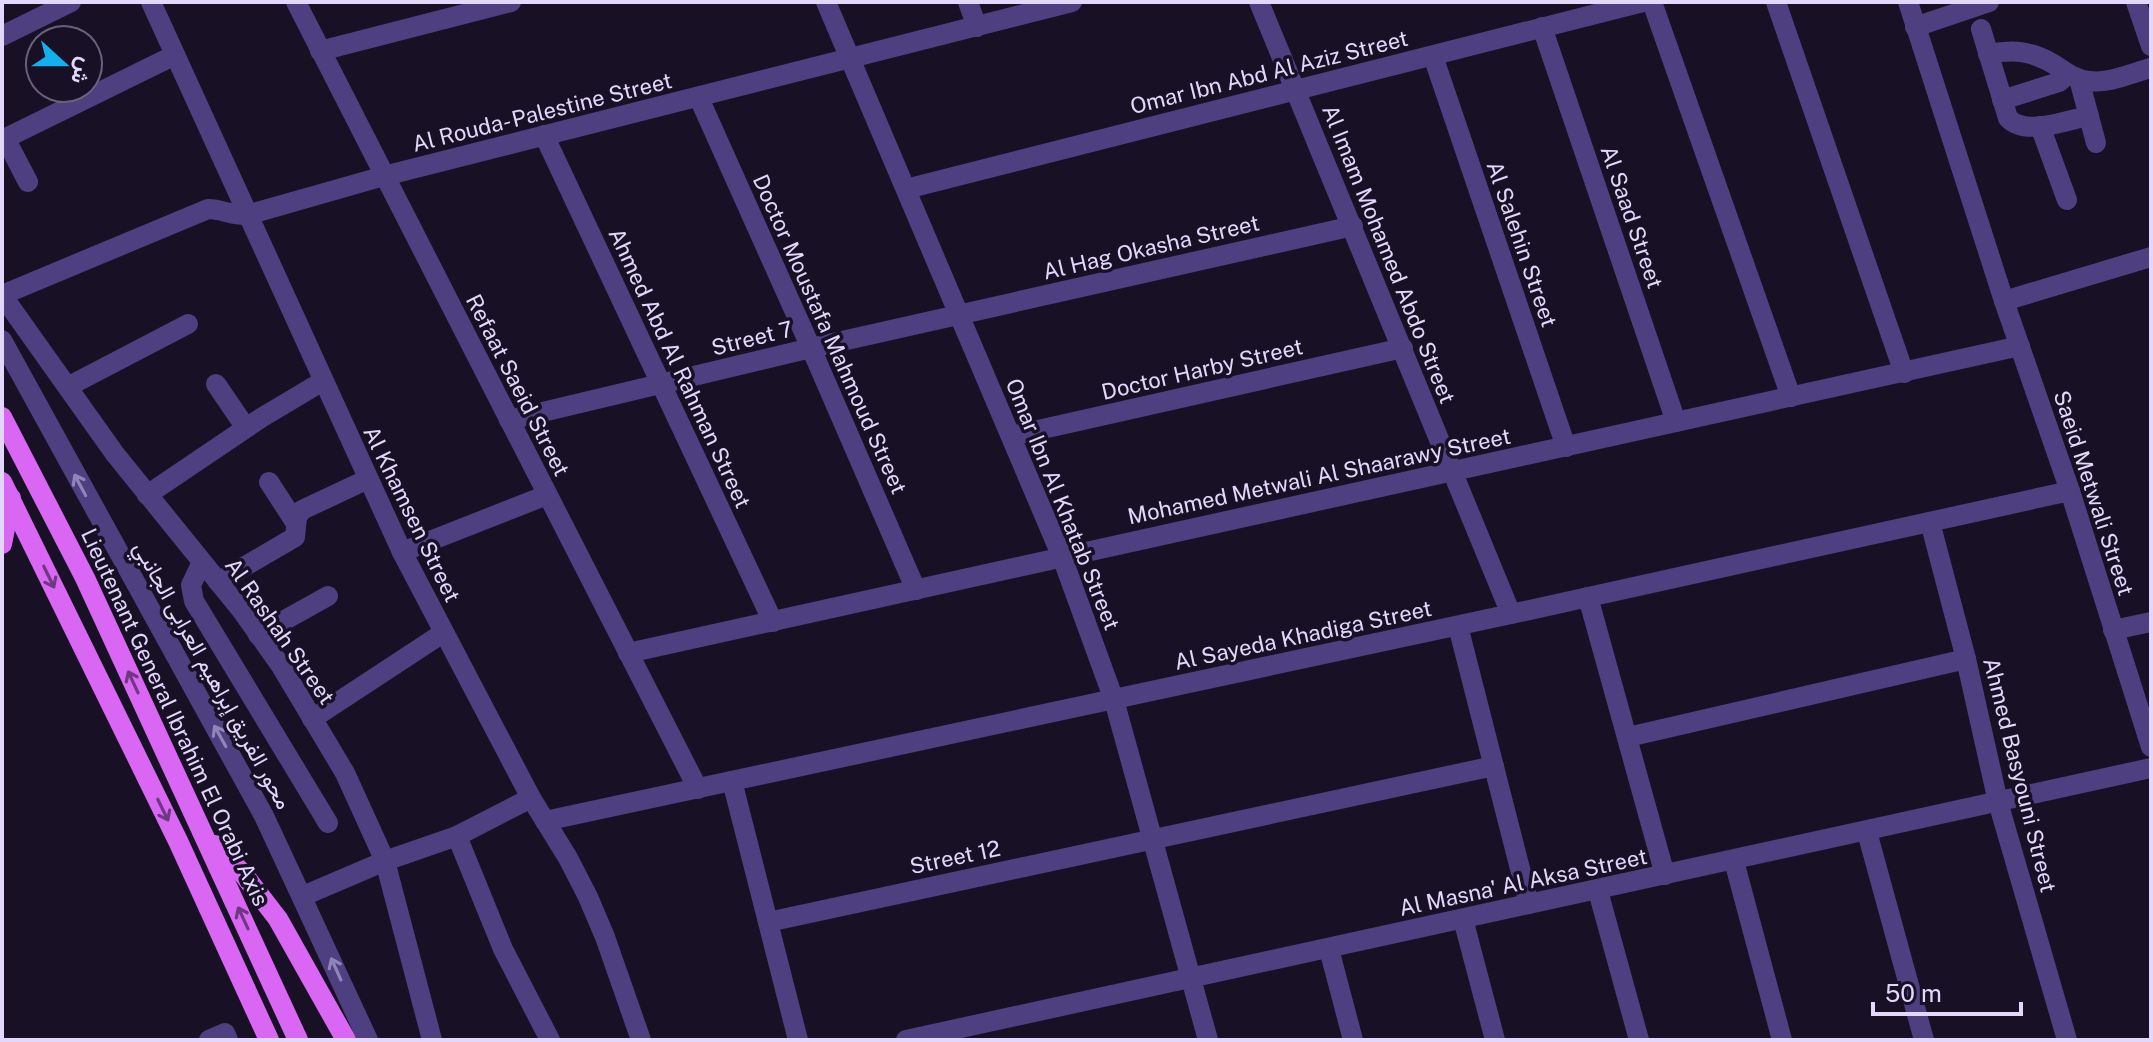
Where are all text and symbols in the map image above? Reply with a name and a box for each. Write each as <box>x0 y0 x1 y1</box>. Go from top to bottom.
north arrow <box>24 24 104 104</box>
street label: Omar Ibn Abd Al Aziz Street <box>1127 25 1411 119</box>
text: ش <box>65 54 100 88</box>
street label: Al Rouda- Palestine Street <box>409 67 675 157</box>
street label: Al Imam Mohamed Abdo Street <box>1317 101 1461 407</box>
street label: Al Saad Street <box>1595 142 1669 292</box>
street label: Al Salehin Street <box>1481 158 1563 330</box>
street label: Doctor Moustafa Mahmoud Street <box>748 170 912 498</box>
street label: Al Hag Okasha Street <box>1040 209 1262 285</box>
street label: Ahmed Abd Al Rahman Street <box>604 224 756 512</box>
street label: Refaat Saeid Street <box>461 290 575 480</box>
street label: Street 7 <box>709 315 795 361</box>
street label: Doctor Harby Street <box>1099 333 1305 405</box>
street label: Omar Ibn Al Khatab Street <box>1001 375 1125 633</box>
street label: Saeid Metwali Street <box>2049 387 2139 599</box>
street label: Al Khamsen Street <box>358 422 466 606</box>
street label: Mohamed Metwali Al Shaarawy Street <box>1125 423 1513 529</box>
one-way arrow <box>72 473 87 497</box>
street label: Lieutenant General Ibrahim El Orabi Axis <box>76 524 274 910</box>
street label: محور الفريق إبراهيم العرابى الجانبي <box>123 536 298 816</box>
street label: Al Rashah Street <box>220 553 340 709</box>
one-way arrow <box>42 564 58 588</box>
street label: Al Sayeda Khadiga Street <box>1172 595 1434 675</box>
street label: Ahmed Basyouni Street <box>1978 655 2062 895</box>
one-way arrow <box>125 670 140 694</box>
one-way arrow <box>212 725 228 748</box>
one-way arrow <box>156 798 172 822</box>
street label: Street 12 <box>907 835 1003 879</box>
street label: Al Masna' Al Aksa Street <box>1397 843 1649 921</box>
one-way arrow <box>234 906 249 931</box>
one-way arrow <box>327 957 342 982</box>
scale bar <box>1873 966 2021 1016</box>
text: 50 m <box>1885 979 1942 1007</box>

